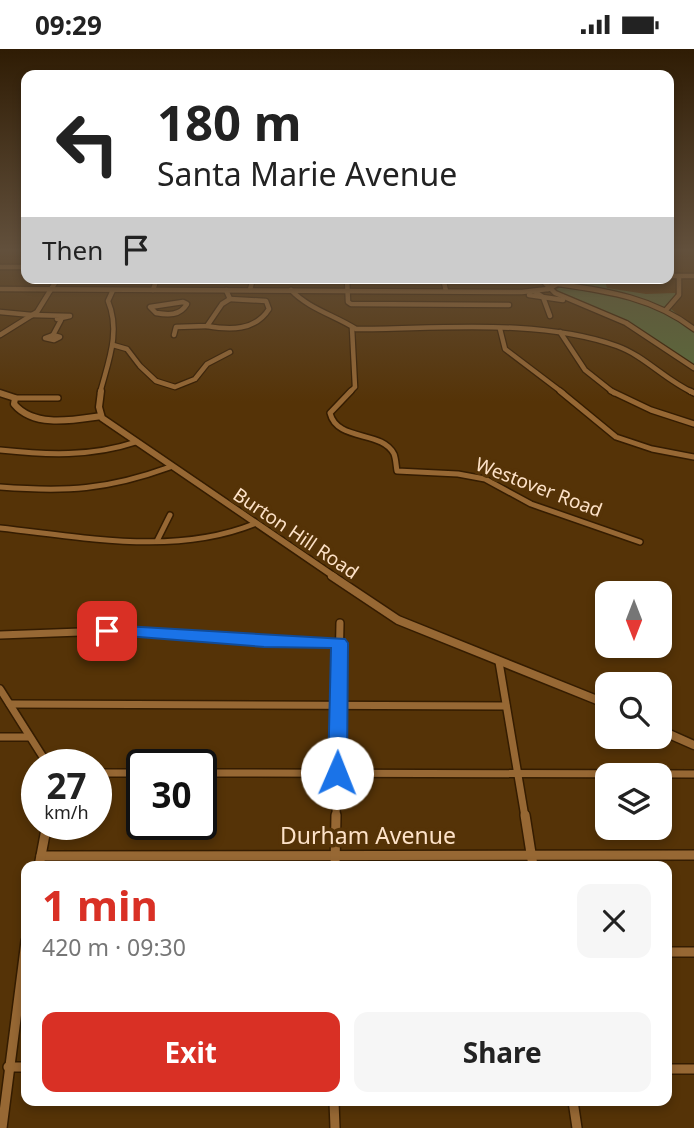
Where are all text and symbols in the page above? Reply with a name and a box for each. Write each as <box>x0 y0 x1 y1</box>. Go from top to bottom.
text: 09:29 <box>35 7 102 43</box>
text: 180 m <box>157 89 302 155</box>
icon: left <box>42 98 133 189</box>
text: Santa Marie Avenue <box>157 152 457 195</box>
icon: arrive <box>117 231 155 269</box>
text: Then <box>42 232 103 268</box>
street label: Westover Road <box>472 451 606 523</box>
street label: Burton Hill Road <box>228 481 364 585</box>
north arrow <box>595 581 672 658</box>
map controls <box>595 581 672 840</box>
pin <box>77 601 137 661</box>
icon: arrive <box>88 612 126 650</box>
button: search <box>595 672 672 749</box>
position arrow <box>300 736 374 810</box>
speed limit sign: 30 <box>126 749 217 840</box>
text: 27 <box>46 762 87 809</box>
button: layers <box>595 763 672 840</box>
text: km/h <box>44 800 89 824</box>
street label: Durham Avenue <box>280 819 456 851</box>
text: 1 min <box>42 876 158 933</box>
button: close <box>577 884 651 958</box>
text: 420 m · 09:30 <box>42 931 186 963</box>
button: Exit <box>42 1012 340 1092</box>
button: Share <box>354 1012 651 1092</box>

